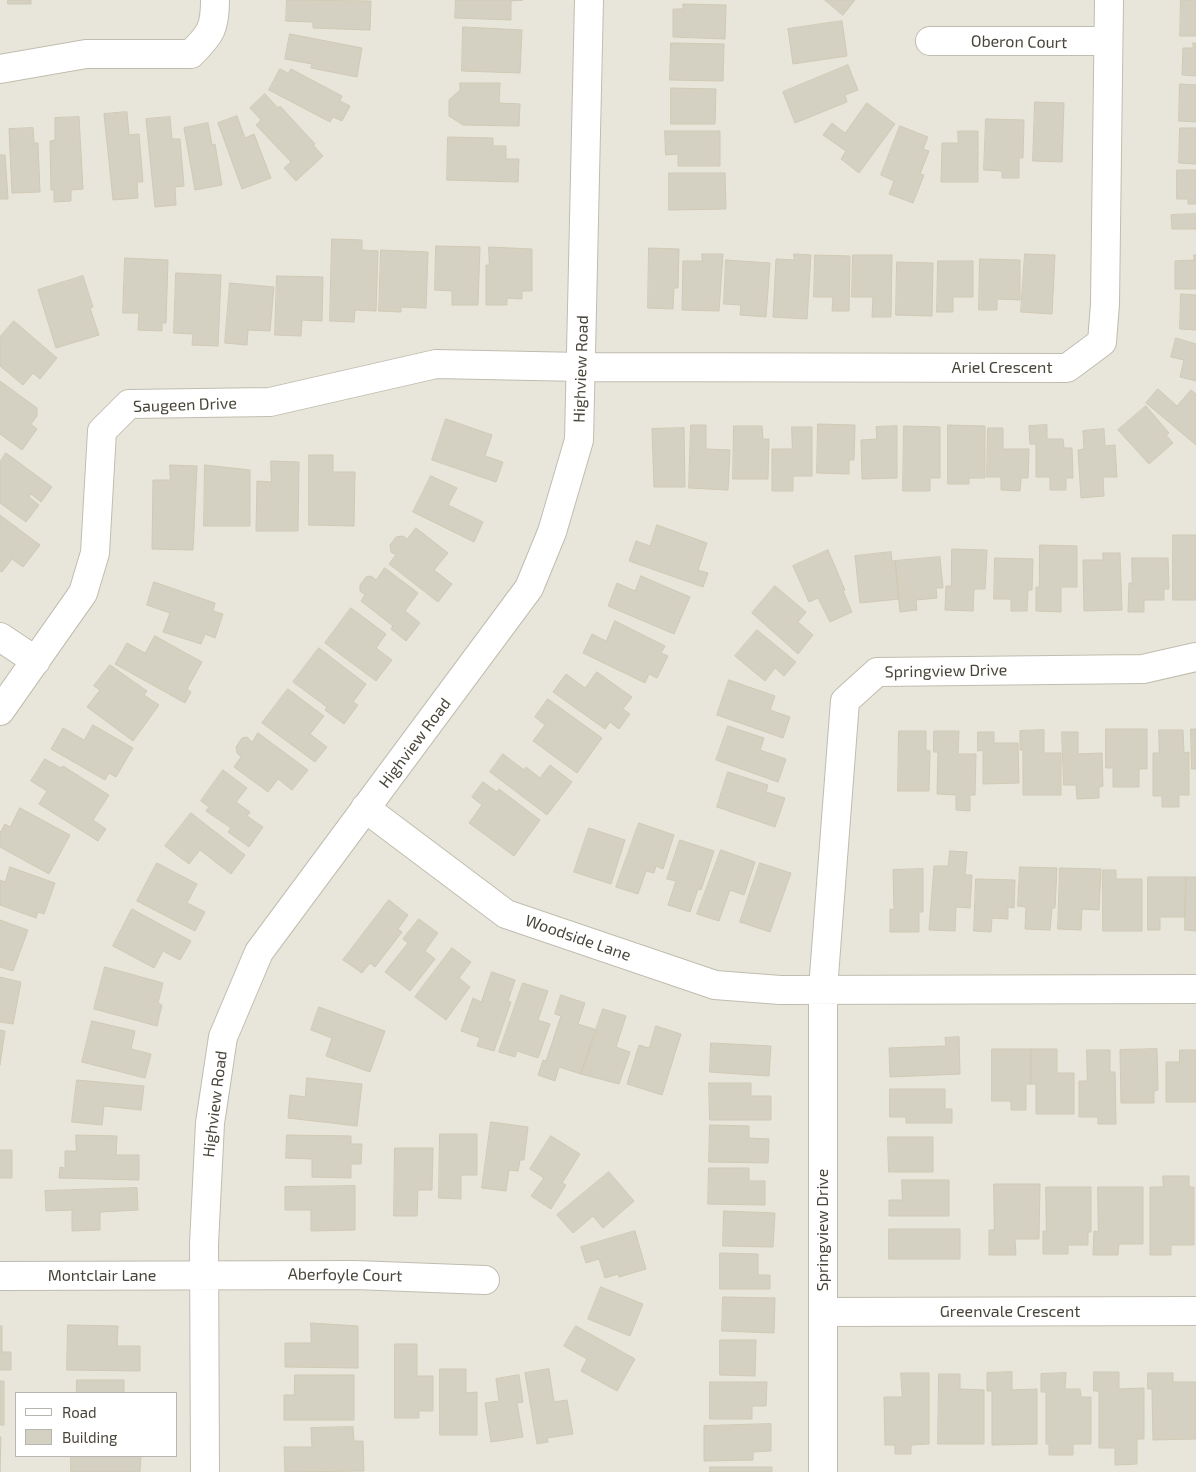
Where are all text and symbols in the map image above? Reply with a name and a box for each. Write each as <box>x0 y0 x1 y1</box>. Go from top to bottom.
street label: Oberon Court <box>971 32 1067 52</box>
street label: Highview Road <box>570 315 592 423</box>
street label: Ariel Crescent <box>952 358 1052 378</box>
street label: Saugeen Drive <box>133 394 237 416</box>
street label: Springview Drive <box>885 660 1007 682</box>
street label: Highview Road <box>375 694 455 792</box>
street label: Woodside Lane <box>523 911 633 965</box>
street label: Highview Road <box>199 1049 231 1159</box>
street label: Springview Drive <box>813 1169 833 1291</box>
street label: Aberfoyle Court <box>288 1264 402 1286</box>
street label: Montclair Lane <box>48 1266 156 1286</box>
street label: Greenvale Crescent <box>940 1302 1080 1322</box>
legend <box>15 1392 178 1457</box>
text: Road <box>62 1403 97 1421</box>
text: Building <box>62 1428 117 1446</box>

